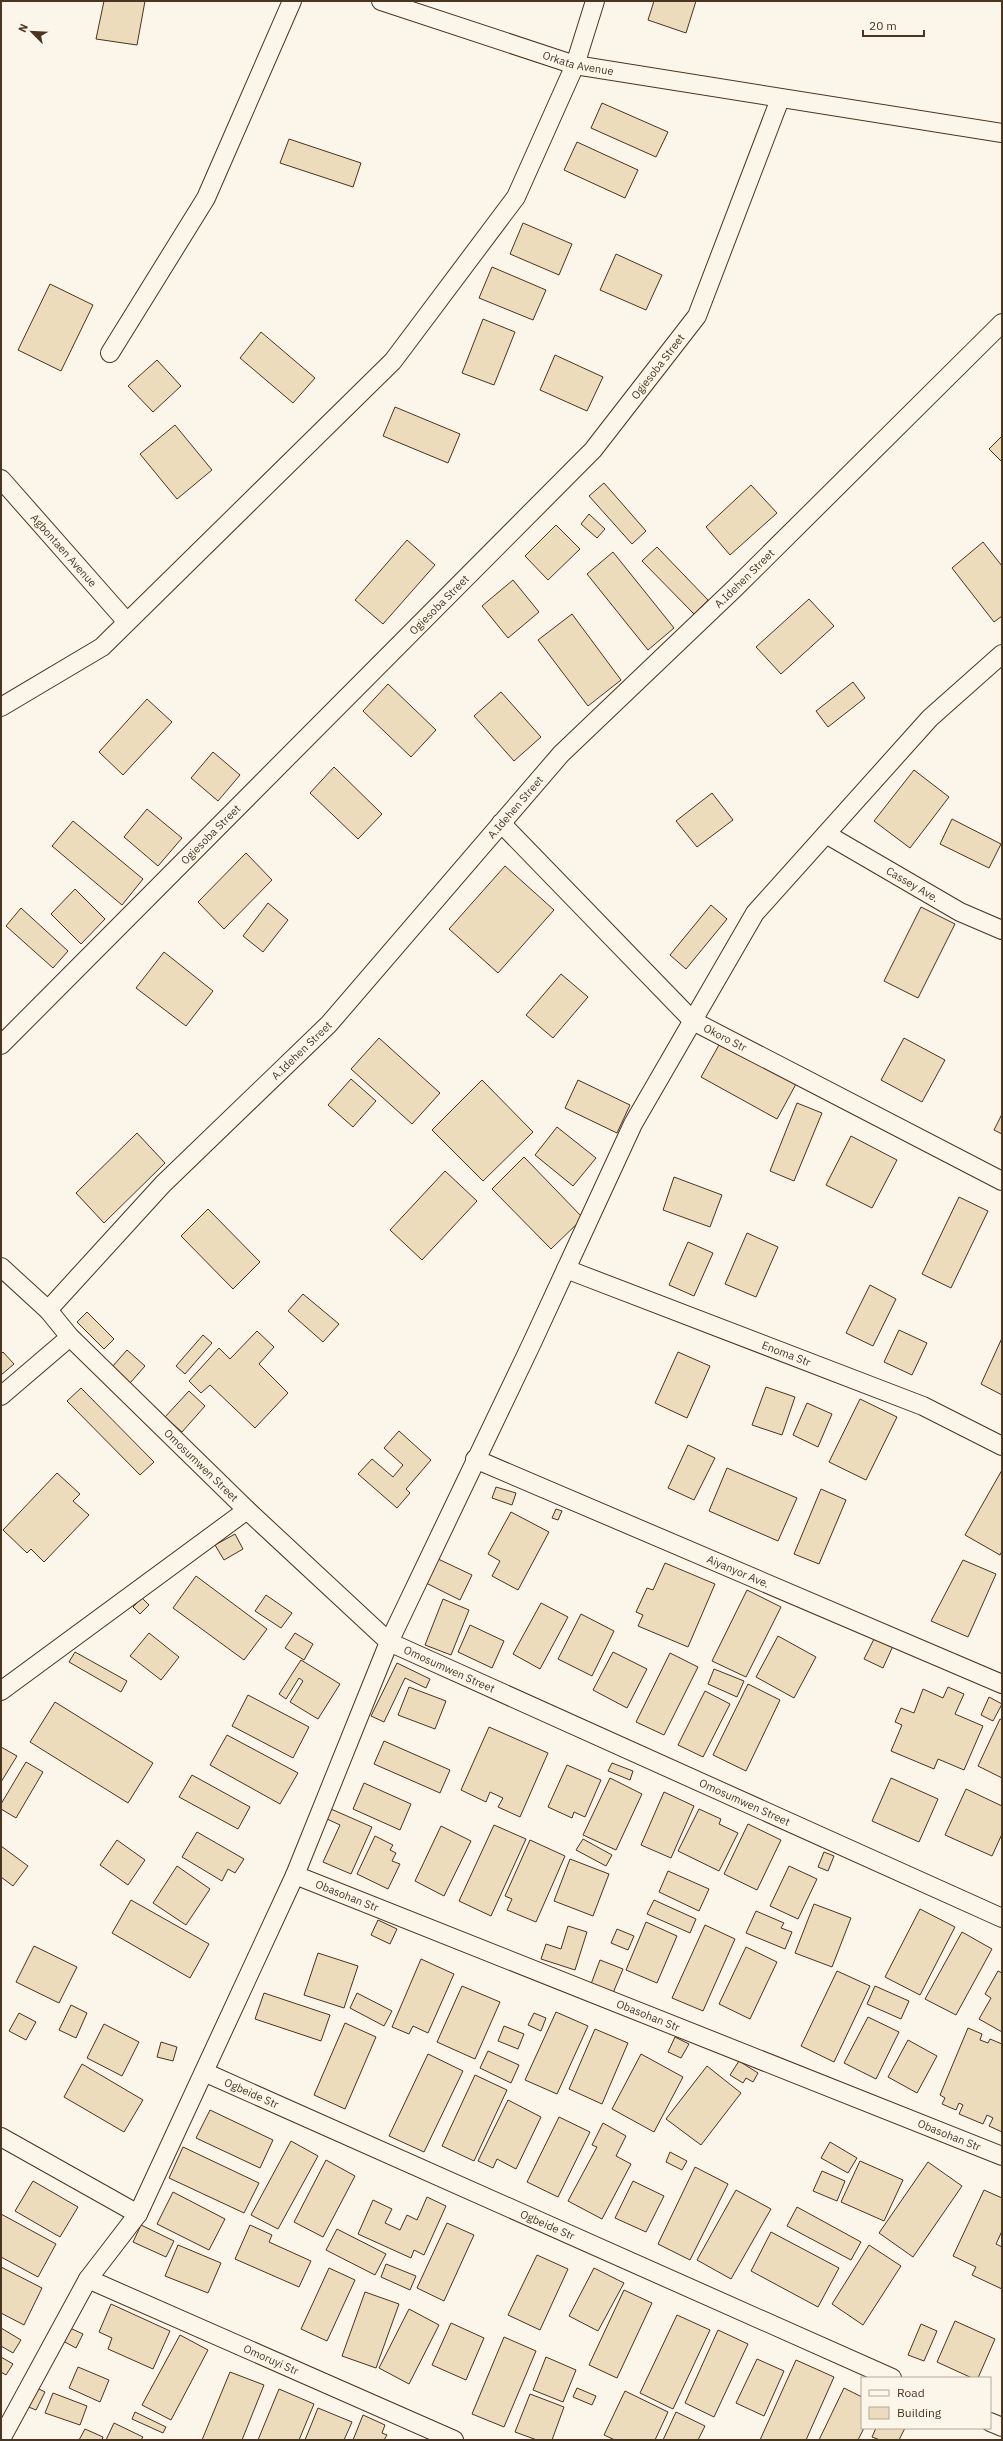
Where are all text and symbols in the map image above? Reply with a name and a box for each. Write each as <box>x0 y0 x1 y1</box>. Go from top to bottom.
north arrow <box>12 12 52 52</box>
scale bar <box>863 12 924 38</box>
text: 20 m <box>869 18 897 33</box>
text: N <box>15 21 31 34</box>
street label: Orkata Avenue <box>541 48 615 78</box>
street label: Ogiesoba Street <box>628 331 688 402</box>
street label: Agbontaen Avenue <box>28 511 100 590</box>
street label: A.Idehen Street <box>711 546 777 611</box>
street label: Ogiesoba Street <box>406 572 472 638</box>
street label: A.Idehen Street <box>484 773 546 841</box>
street label: Ogiesoba Street <box>178 801 243 867</box>
street label: Cassey Ave. <box>884 864 941 905</box>
street label: A.Idehen Street <box>268 1018 335 1083</box>
street label: Okoro Str <box>701 1021 749 1055</box>
street label: Enoma Str <box>760 1338 813 1369</box>
street label: Omosumwen Street <box>161 1426 241 1505</box>
street label: Aiyanyor Ave. <box>705 1552 771 1591</box>
street label: Omosumwen Street <box>402 1643 497 1696</box>
street label: Omosumwen Street <box>697 1776 793 1829</box>
street label: Obasohan Str <box>313 1877 381 1915</box>
street label: Obasohan Str <box>614 1996 682 2034</box>
street label: Ogbeide Str <box>222 2075 281 2111</box>
street label: Obasohan Str <box>916 2116 983 2154</box>
street label: Ogbeide Str <box>518 2207 577 2243</box>
street label: Omoruyi Str <box>241 2341 301 2378</box>
legend <box>861 2377 991 2429</box>
text: Road <box>897 2385 925 2400</box>
text: Building <box>897 2405 942 2420</box>

